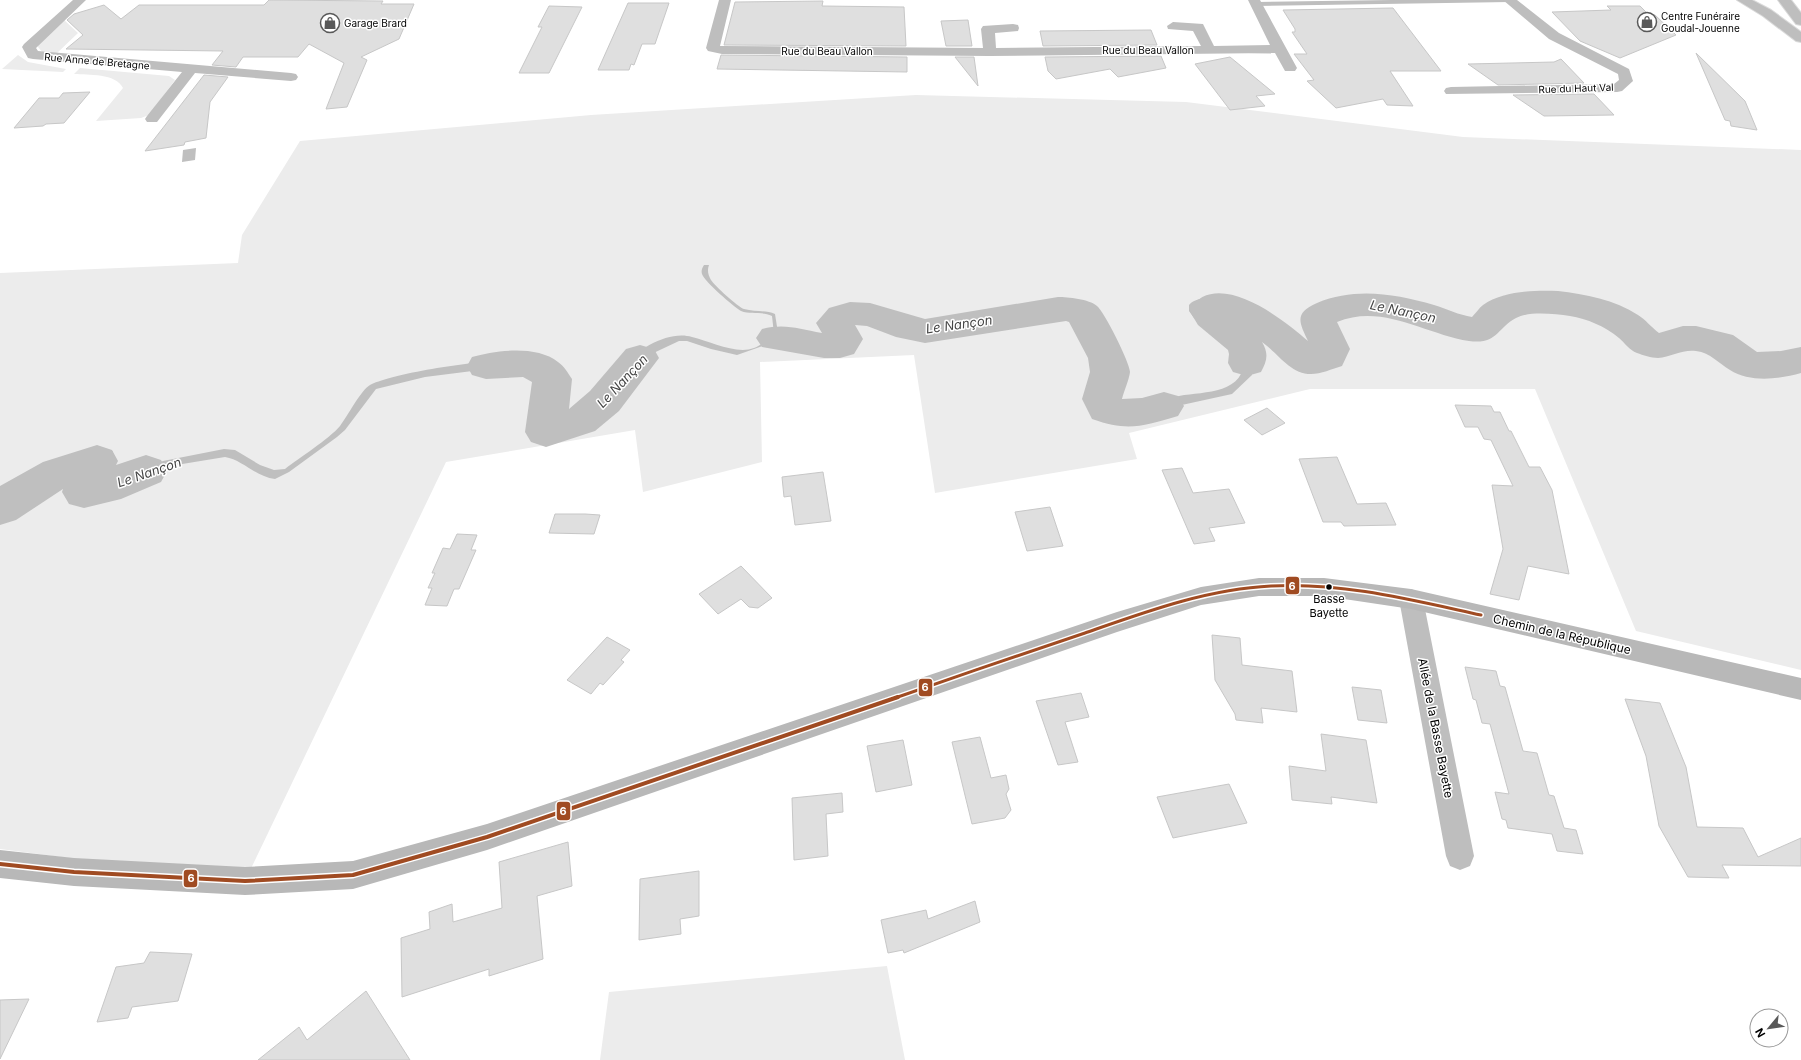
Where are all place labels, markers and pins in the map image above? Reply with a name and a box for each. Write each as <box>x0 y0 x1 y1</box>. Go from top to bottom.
place label: Centre Funéraire Goudal-Jouenne <box>1661 10 1740 34</box>
shop icon: Centre Funéraire Goudal-Jouenne <box>1636 11 1658 33</box>
shop icon: Garage Brard <box>319 12 341 34</box>
place label: Garage Brard <box>344 17 407 29</box>
marker: Basse Bayette <box>1324 582 1334 592</box>
place label: Basse Bayette <box>1310 592 1348 620</box>

